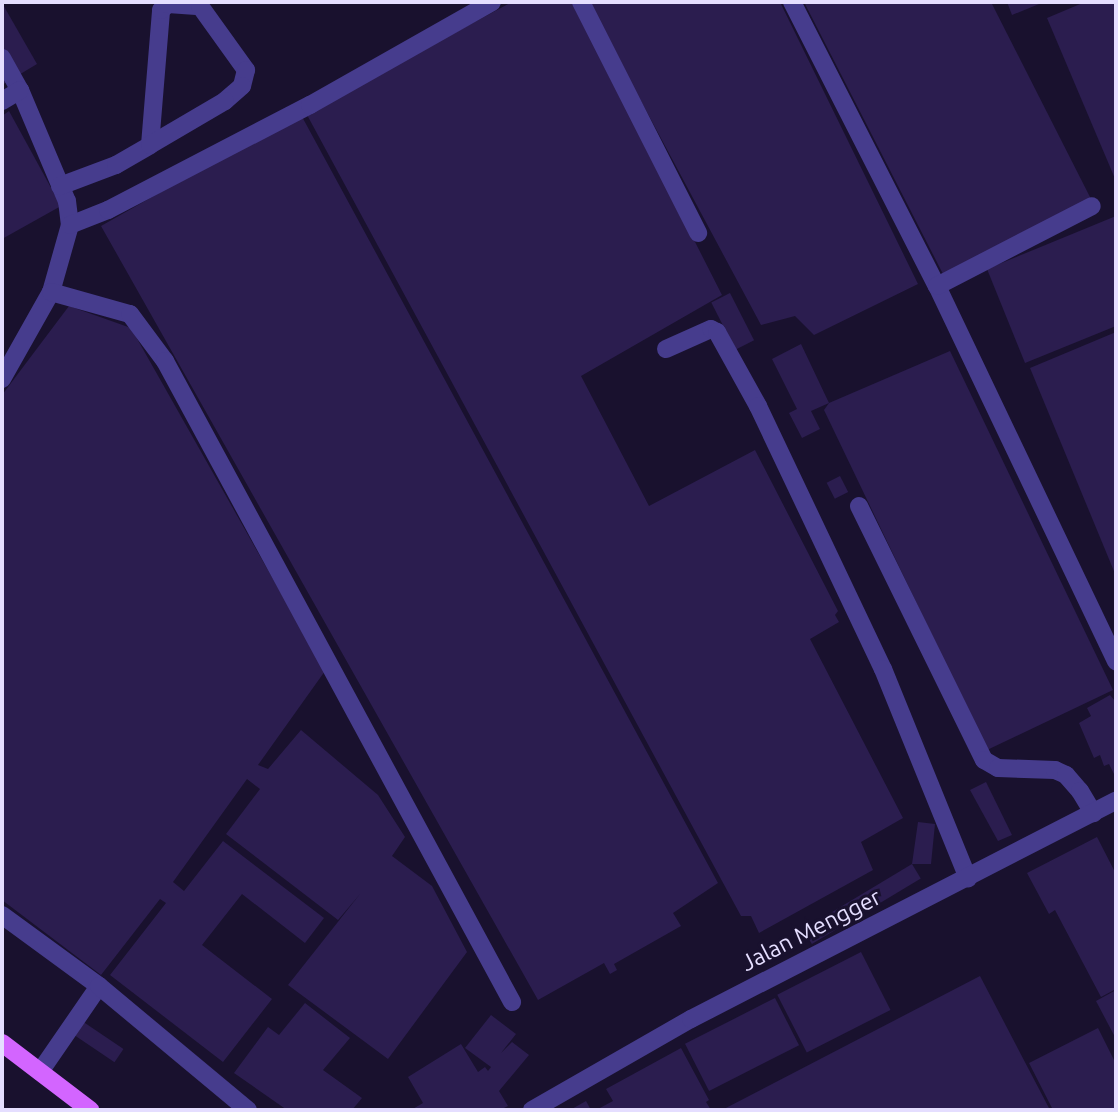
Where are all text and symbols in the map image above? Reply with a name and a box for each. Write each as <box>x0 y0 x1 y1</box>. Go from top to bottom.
street label: Jalan Mengger <box>737 883 885 977</box>

